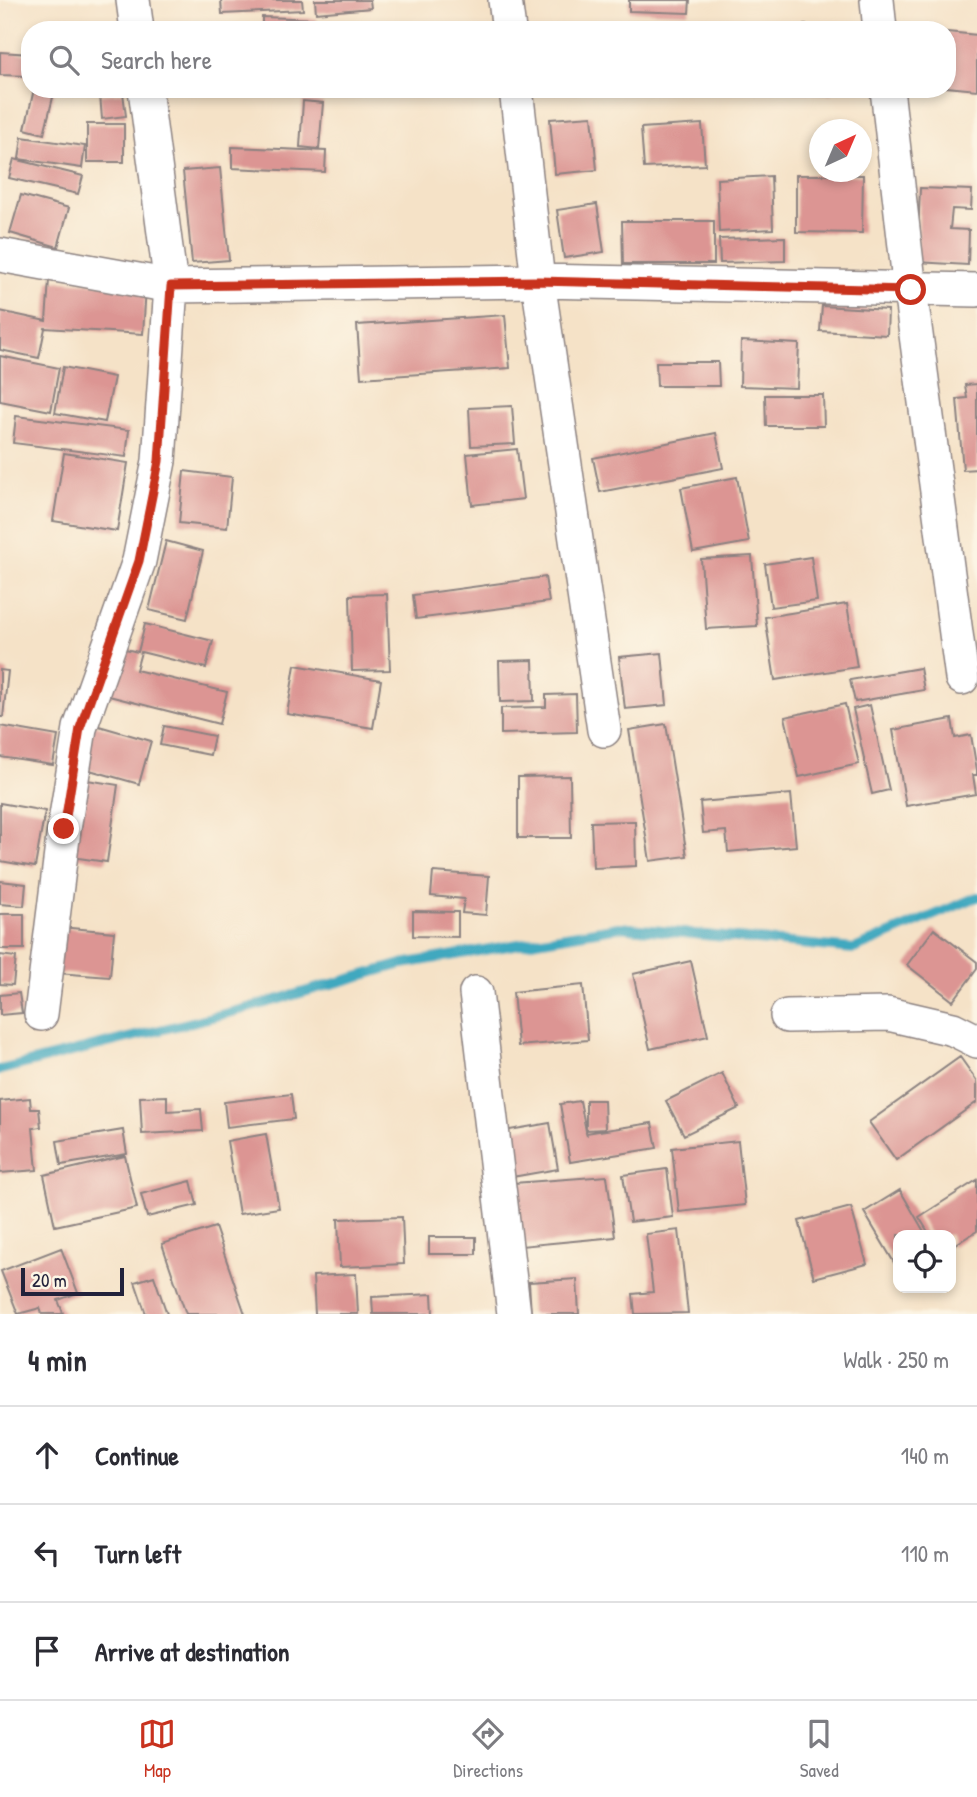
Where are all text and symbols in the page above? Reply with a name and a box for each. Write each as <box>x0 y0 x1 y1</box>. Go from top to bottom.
search box <box>21 21 956 98</box>
icon: search <box>45 41 83 79</box>
text: Search here <box>101 42 212 77</box>
north arrow <box>809 119 872 182</box>
route start <box>895 274 926 305</box>
route end <box>48 813 79 844</box>
map controls <box>893 1230 956 1293</box>
button: locate <box>893 1230 956 1293</box>
scale bar <box>21 1265 124 1297</box>
text: 20 m <box>32 1267 67 1293</box>
text: 4 min <box>28 1340 87 1380</box>
text: Walk · 250 m <box>843 1344 949 1375</box>
icon: ahead <box>28 1436 66 1474</box>
text: Continue <box>95 1438 179 1473</box>
text: 140 m <box>901 1440 949 1471</box>
icon: left <box>28 1534 66 1572</box>
text: Turn left <box>95 1536 181 1571</box>
text: 110 m <box>901 1538 949 1569</box>
icon: arrive <box>28 1632 66 1670</box>
text: Arrive at destination <box>95 1634 290 1669</box>
tab: Map <box>138 1715 176 1783</box>
tab: Directions <box>453 1715 523 1783</box>
tab: Saved <box>800 1715 839 1783</box>

